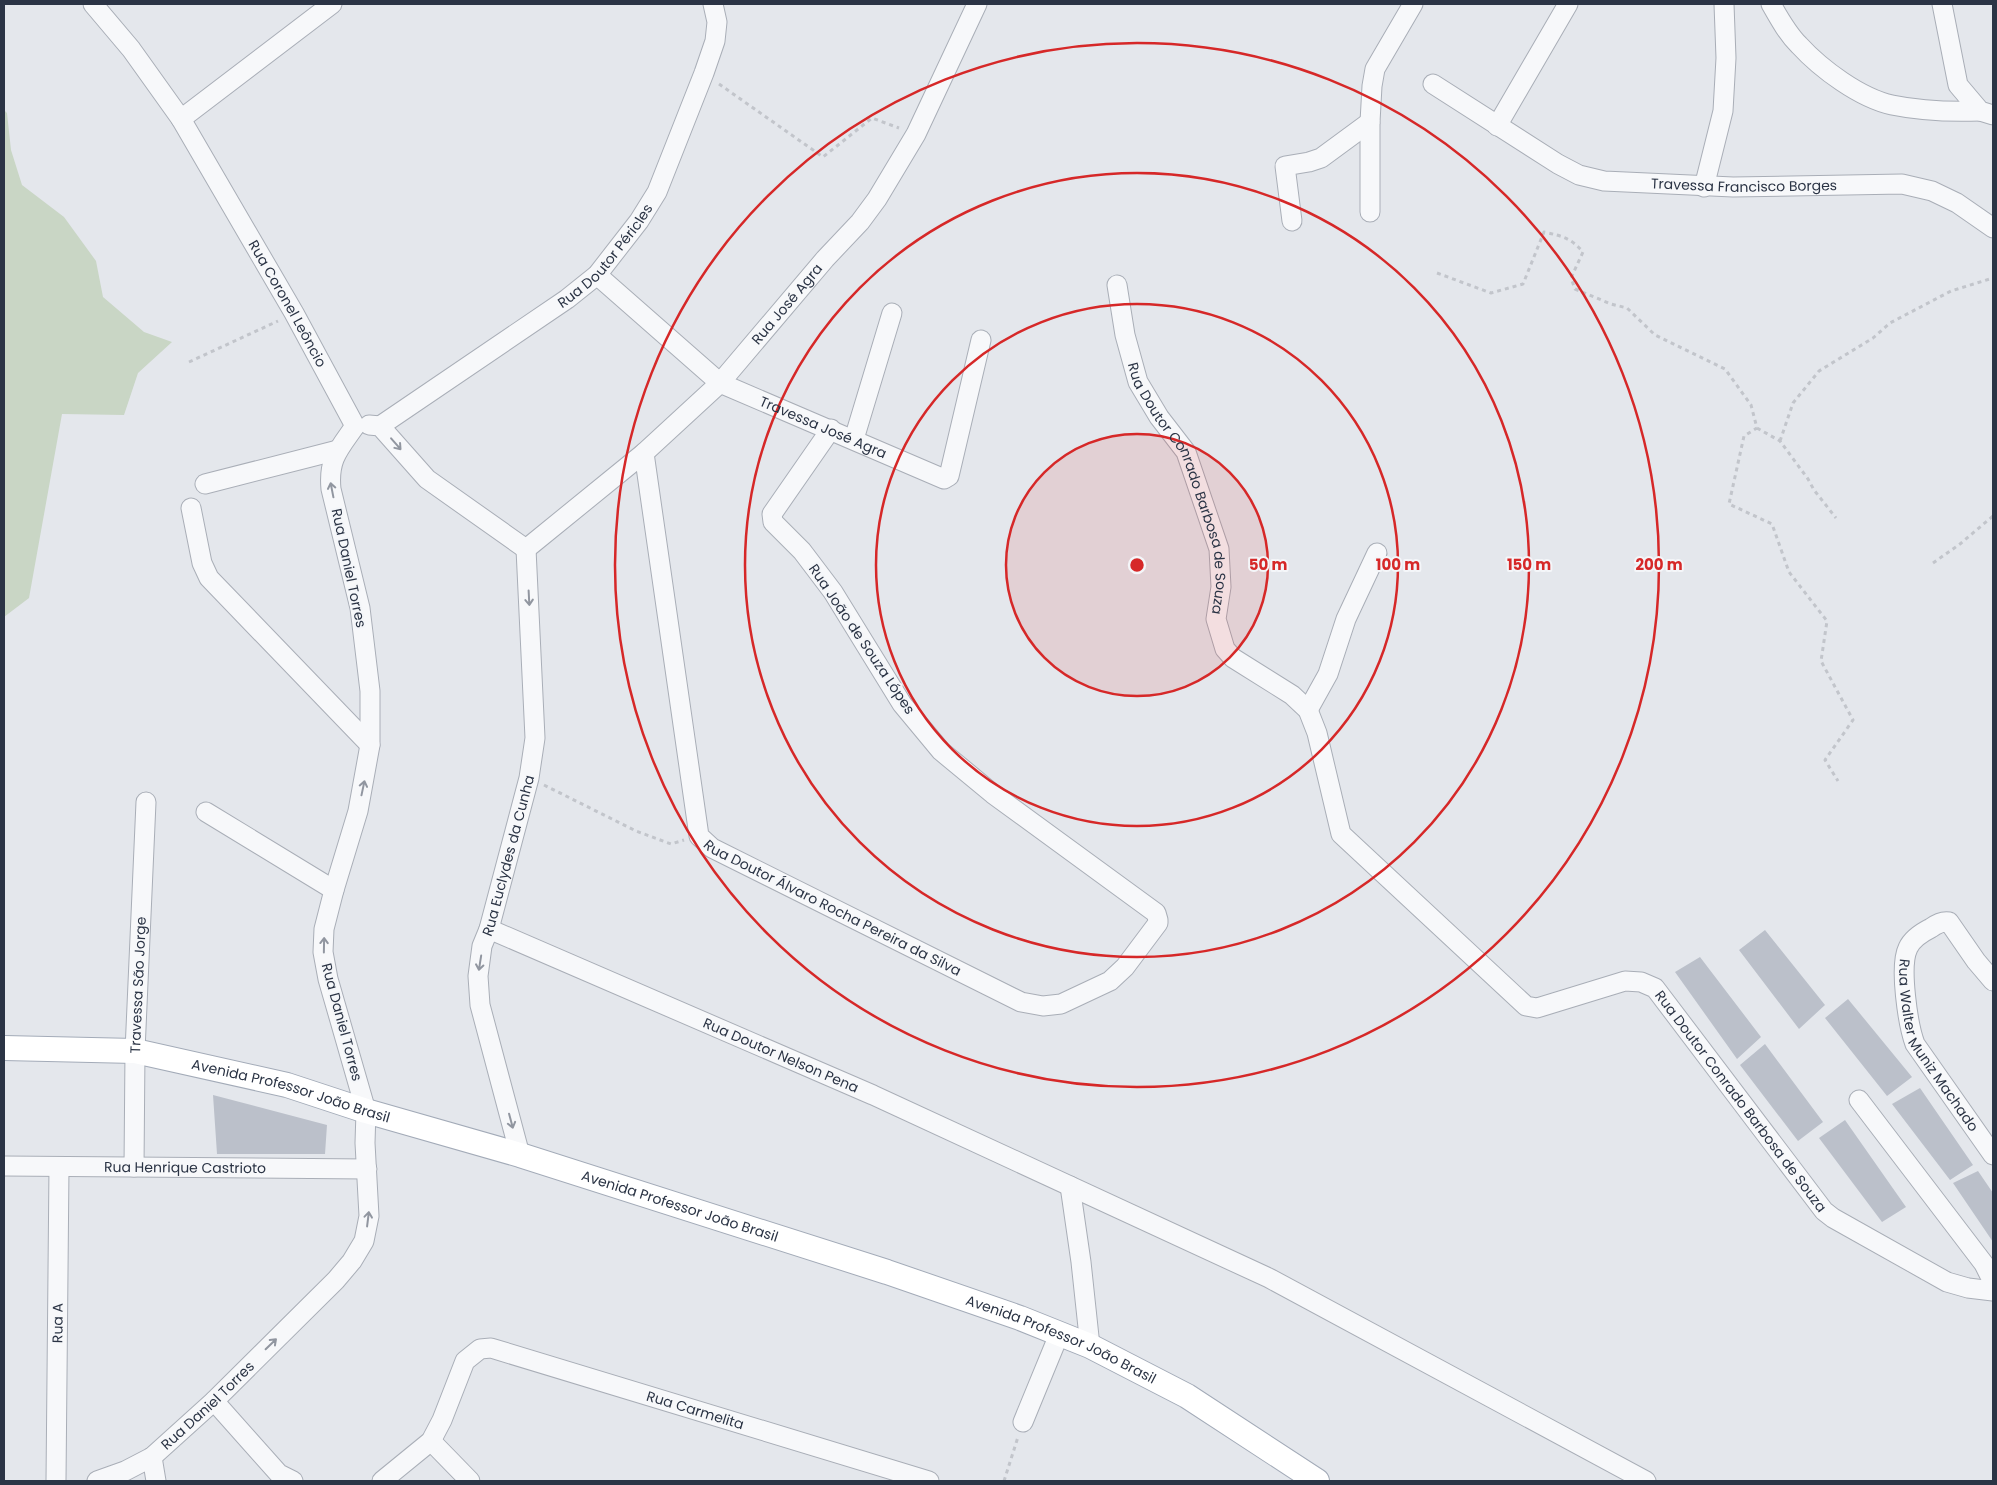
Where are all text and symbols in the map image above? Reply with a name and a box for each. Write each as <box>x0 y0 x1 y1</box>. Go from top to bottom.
street label: Travessa Francisco Borges <box>1651 173 1837 197</box>
street label: Rua Doutor Péricles <box>553 200 657 313</box>
street label: Rua Coronel Leôncio <box>244 236 331 371</box>
street label: Rua José Agra <box>747 259 827 349</box>
street label: Rua Doutor Conrado Barbosa de Souza <box>1123 360 1231 616</box>
street label: Travessa José Agra <box>757 391 890 463</box>
one-way arrow <box>390 438 401 451</box>
one-way arrow <box>327 483 336 499</box>
street label: Rua Daniel Torres <box>327 507 371 629</box>
text: 50 m <box>1249 554 1287 575</box>
text: 100 m <box>1376 554 1420 575</box>
text: 150 m <box>1507 554 1551 575</box>
text: 200 m <box>1635 554 1683 575</box>
centre of rings <box>1128 556 1146 574</box>
street label: Rua João de Souza Lópes <box>804 560 920 718</box>
one-way arrow <box>525 590 534 606</box>
street label: Rua Euclydes da Cunha <box>477 773 539 939</box>
one-way arrow <box>359 781 368 797</box>
street label: Rua Doutor Álvaro Rocha Pereira da Silva <box>699 835 965 981</box>
street label: Travessa São Jorge <box>125 916 151 1054</box>
one-way arrow <box>319 938 329 954</box>
one-way arrow <box>474 955 484 971</box>
street label: Rua Walter Muniz Machado <box>1894 958 1983 1135</box>
street label: Rua Daniel Torres <box>317 961 367 1083</box>
street label: Rua Doutor Conrado Barbosa de Souza <box>1650 986 1831 1216</box>
street label: Rua Doutor Nelson Pena <box>700 1013 862 1098</box>
street label: Avenida Professor João Brasil <box>190 1054 393 1127</box>
one-way arrow <box>507 1113 516 1129</box>
street label: Rua Henrique Castrioto <box>104 1157 266 1178</box>
street label: Avenida Professor João Brasil <box>579 1165 781 1247</box>
one-way arrow <box>363 1211 373 1227</box>
street label: Avenida Professor João Brasil <box>963 1290 1160 1388</box>
street label: Rua A <box>47 1303 68 1343</box>
one-way arrow <box>265 1338 277 1350</box>
street label: Rua Daniel Torres <box>157 1357 259 1454</box>
street label: Rua Carmelita <box>644 1386 746 1434</box>

